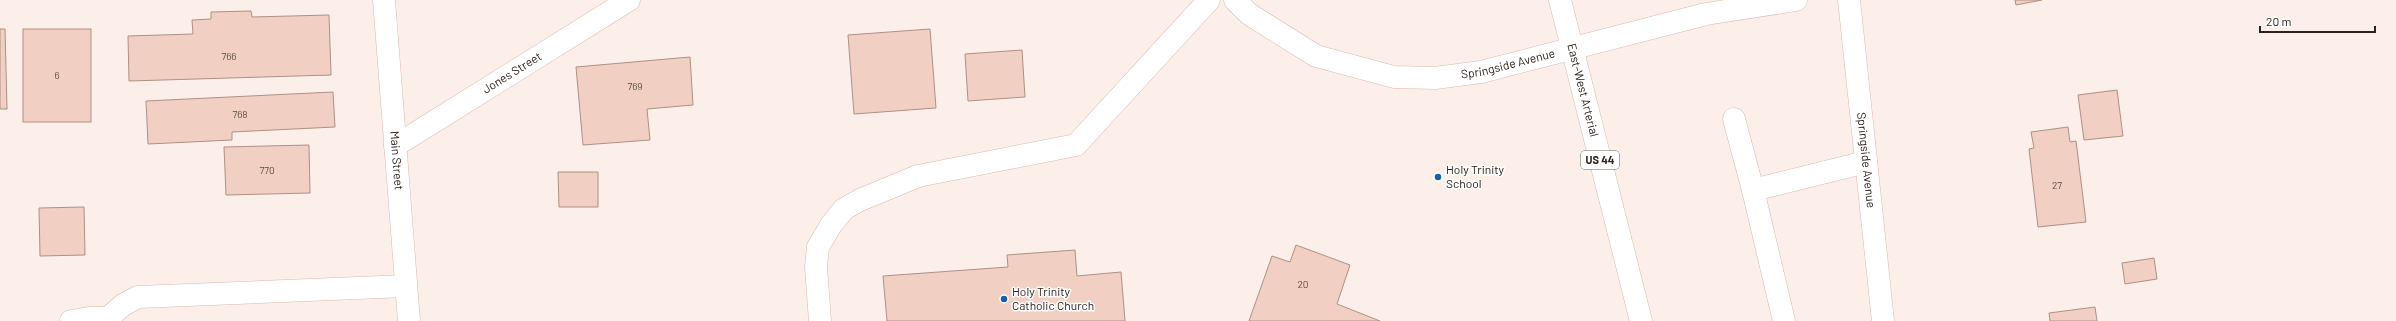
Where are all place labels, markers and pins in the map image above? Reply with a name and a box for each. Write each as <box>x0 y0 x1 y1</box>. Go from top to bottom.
place label: Holy Trinity School <box>1446 162 1505 190</box>
marker: Holy Trinity School <box>1433 172 1443 182</box>
place label: Holy Trinity Catholic Church <box>1012 284 1094 312</box>
marker: Holy Trinity Catholic Church <box>999 294 1009 304</box>

